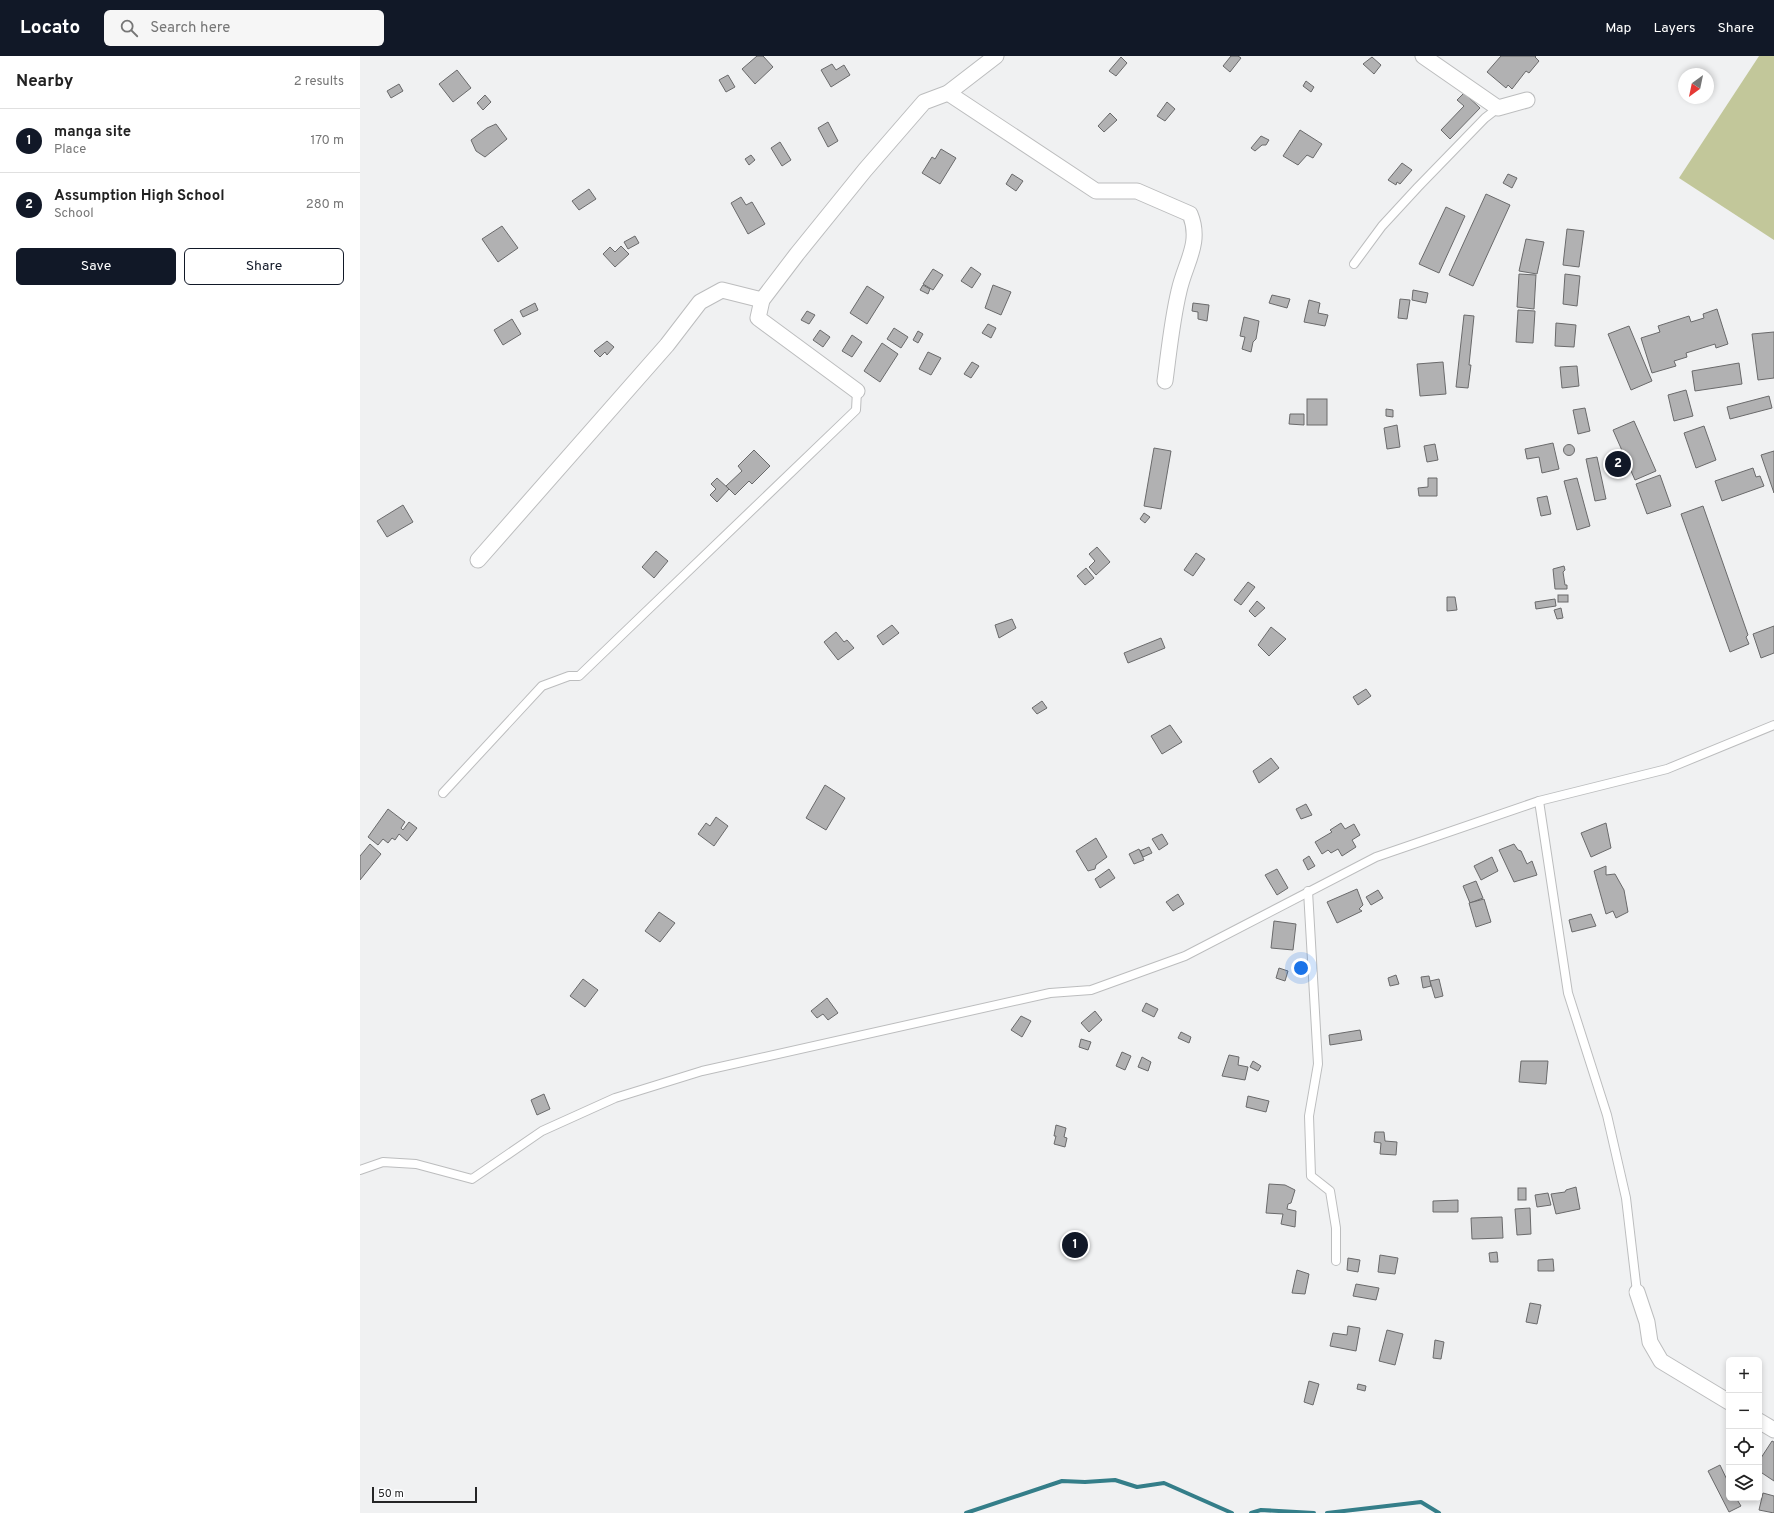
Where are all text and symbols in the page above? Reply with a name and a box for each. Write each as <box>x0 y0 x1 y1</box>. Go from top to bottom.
search box <box>104 10 384 46</box>
text: Locato <box>20 16 80 40</box>
icon: search <box>118 17 140 39</box>
text: Search here <box>150 19 230 38</box>
text: Map <box>1605 20 1631 37</box>
text: Layers <box>1653 20 1695 37</box>
text: Share <box>1717 20 1754 37</box>
north arrow <box>1678 68 1714 104</box>
text: Nearby <box>16 71 73 93</box>
text: 2 results <box>294 74 344 90</box>
text: manga site <box>54 123 131 142</box>
text: 1 <box>26 133 32 149</box>
text: 170 m <box>310 133 344 149</box>
text: Place <box>54 142 86 158</box>
text: Assumption High School <box>54 187 225 206</box>
text: 2 <box>25 197 33 213</box>
text: 280 m <box>306 197 344 213</box>
text: School <box>54 206 94 222</box>
button: Save <box>16 248 176 285</box>
button: Share <box>184 248 344 285</box>
pin: 2 <box>1605 449 1631 479</box>
your location <box>1291 958 1311 978</box>
pin: 1 <box>1062 1230 1088 1260</box>
map controls <box>1726 1357 1762 1501</box>
button: + <box>1726 1357 1762 1393</box>
button: − <box>1726 1393 1762 1429</box>
button: locate <box>1726 1429 1762 1465</box>
button: layers <box>1726 1465 1762 1501</box>
scale bar <box>372 1485 477 1504</box>
text: 50 m <box>378 1487 404 1501</box>

